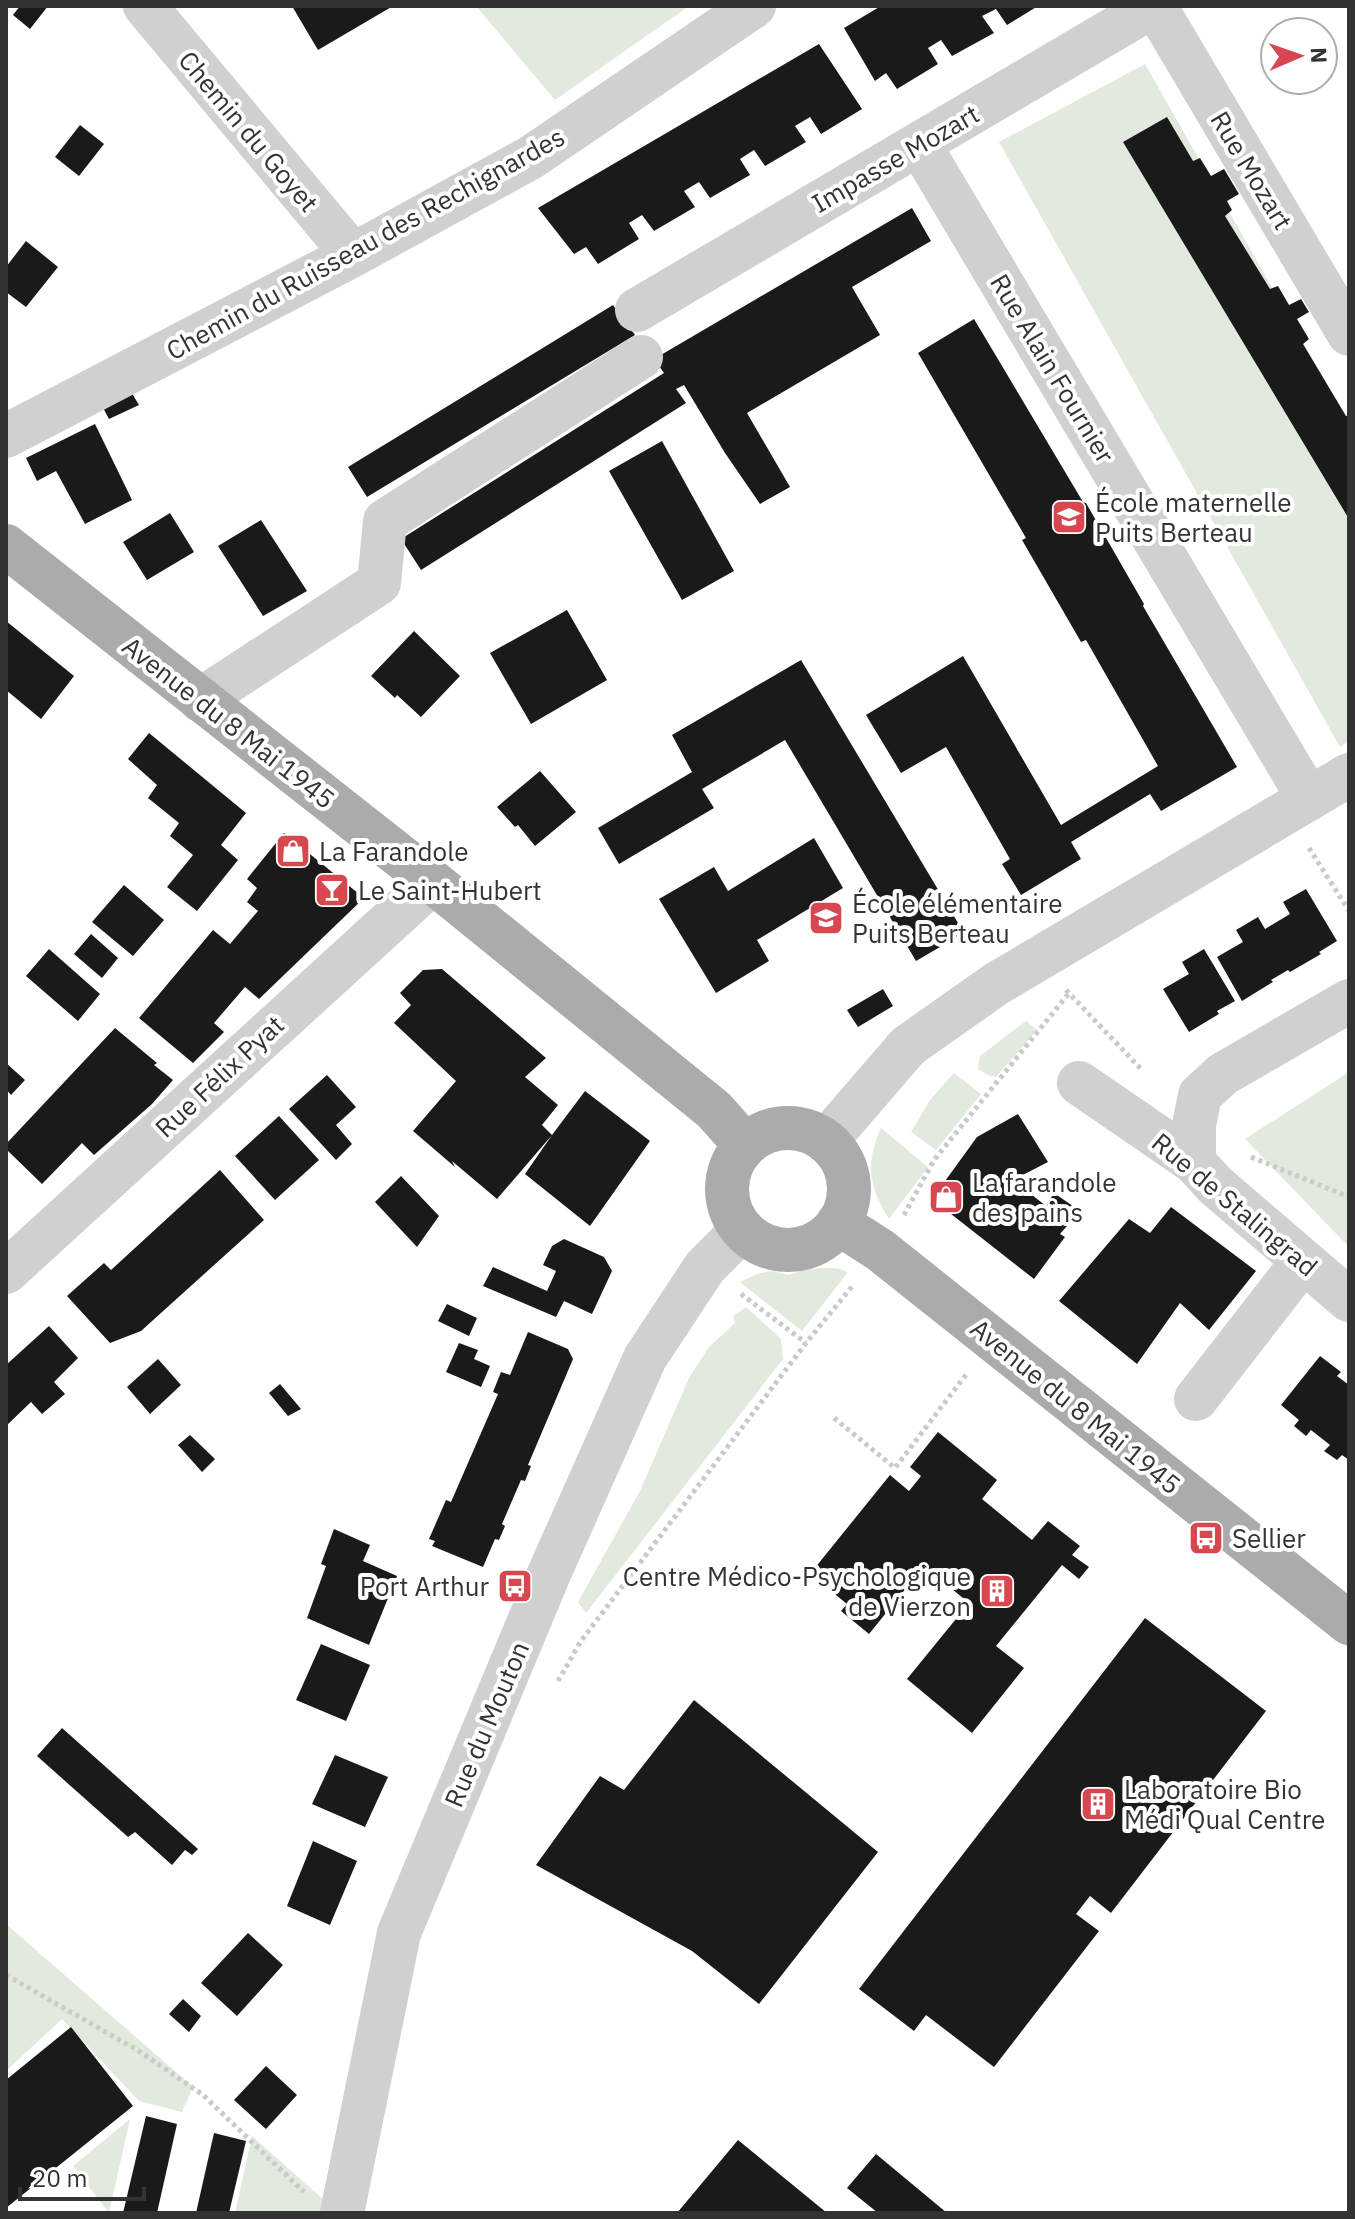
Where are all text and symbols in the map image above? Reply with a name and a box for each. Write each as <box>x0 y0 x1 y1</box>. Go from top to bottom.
north arrow <box>1259 16 1339 96</box>
street label: Chemin du Goyet <box>172 43 326 219</box>
text: N <box>1305 47 1334 64</box>
street label: Impasse Mozart <box>805 96 985 220</box>
street label: Rue Mozart <box>1203 105 1301 235</box>
street label: Chemin du Ruisseau des Rechignardes <box>160 119 570 367</box>
street label: Rue Alain Fournier <box>983 267 1123 469</box>
place label: École maternelle Puits Berteau <box>1095 485 1292 549</box>
school or university icon: École maternelle Puits Berteau <box>1050 498 1088 536</box>
street label: Avenue du 8 Mai 1945 <box>116 628 342 816</box>
shop icon: La Farandole <box>274 832 312 870</box>
place label: La Farandole <box>319 834 468 868</box>
bar icon: Le Saint-Hubert <box>313 871 351 909</box>
place label: Le Saint-Hubert <box>358 873 542 907</box>
place label: École élémentaire Puits Berteau <box>852 886 1062 950</box>
school or university icon: École élémentaire Puits Berteau <box>807 899 845 937</box>
street label: Rue Félix Pyat <box>147 1008 291 1144</box>
street label: Rue de Stalingrad <box>1145 1125 1325 1283</box>
place label: La farandole des pains <box>972 1165 1116 1229</box>
shop icon: La farandole des pains <box>927 1178 965 1216</box>
street label: Avenue du 8 Mai 1945 <box>964 1311 1188 1501</box>
bus stop icon: Sellier <box>1187 1519 1225 1557</box>
place label: Sellier <box>1232 1521 1306 1555</box>
place label: Centre Médico-Psychologique de Vierzon <box>623 1559 971 1623</box>
bus stop icon: Port Arthur <box>496 1567 534 1605</box>
place label: Port Arthur <box>360 1569 489 1603</box>
building icon: Centre Médico-Psychologique de Vierzon <box>978 1572 1016 1610</box>
street label: Rue du Mouton <box>436 1636 536 1812</box>
place label: Laboratoire Bio Médi Qual Centre <box>1124 1772 1325 1836</box>
building icon: Laboratoire Bio Médi Qual Centre <box>1079 1785 1117 1823</box>
scale bar <box>20 2151 144 2201</box>
text: 20 m <box>32 2162 87 2194</box>

